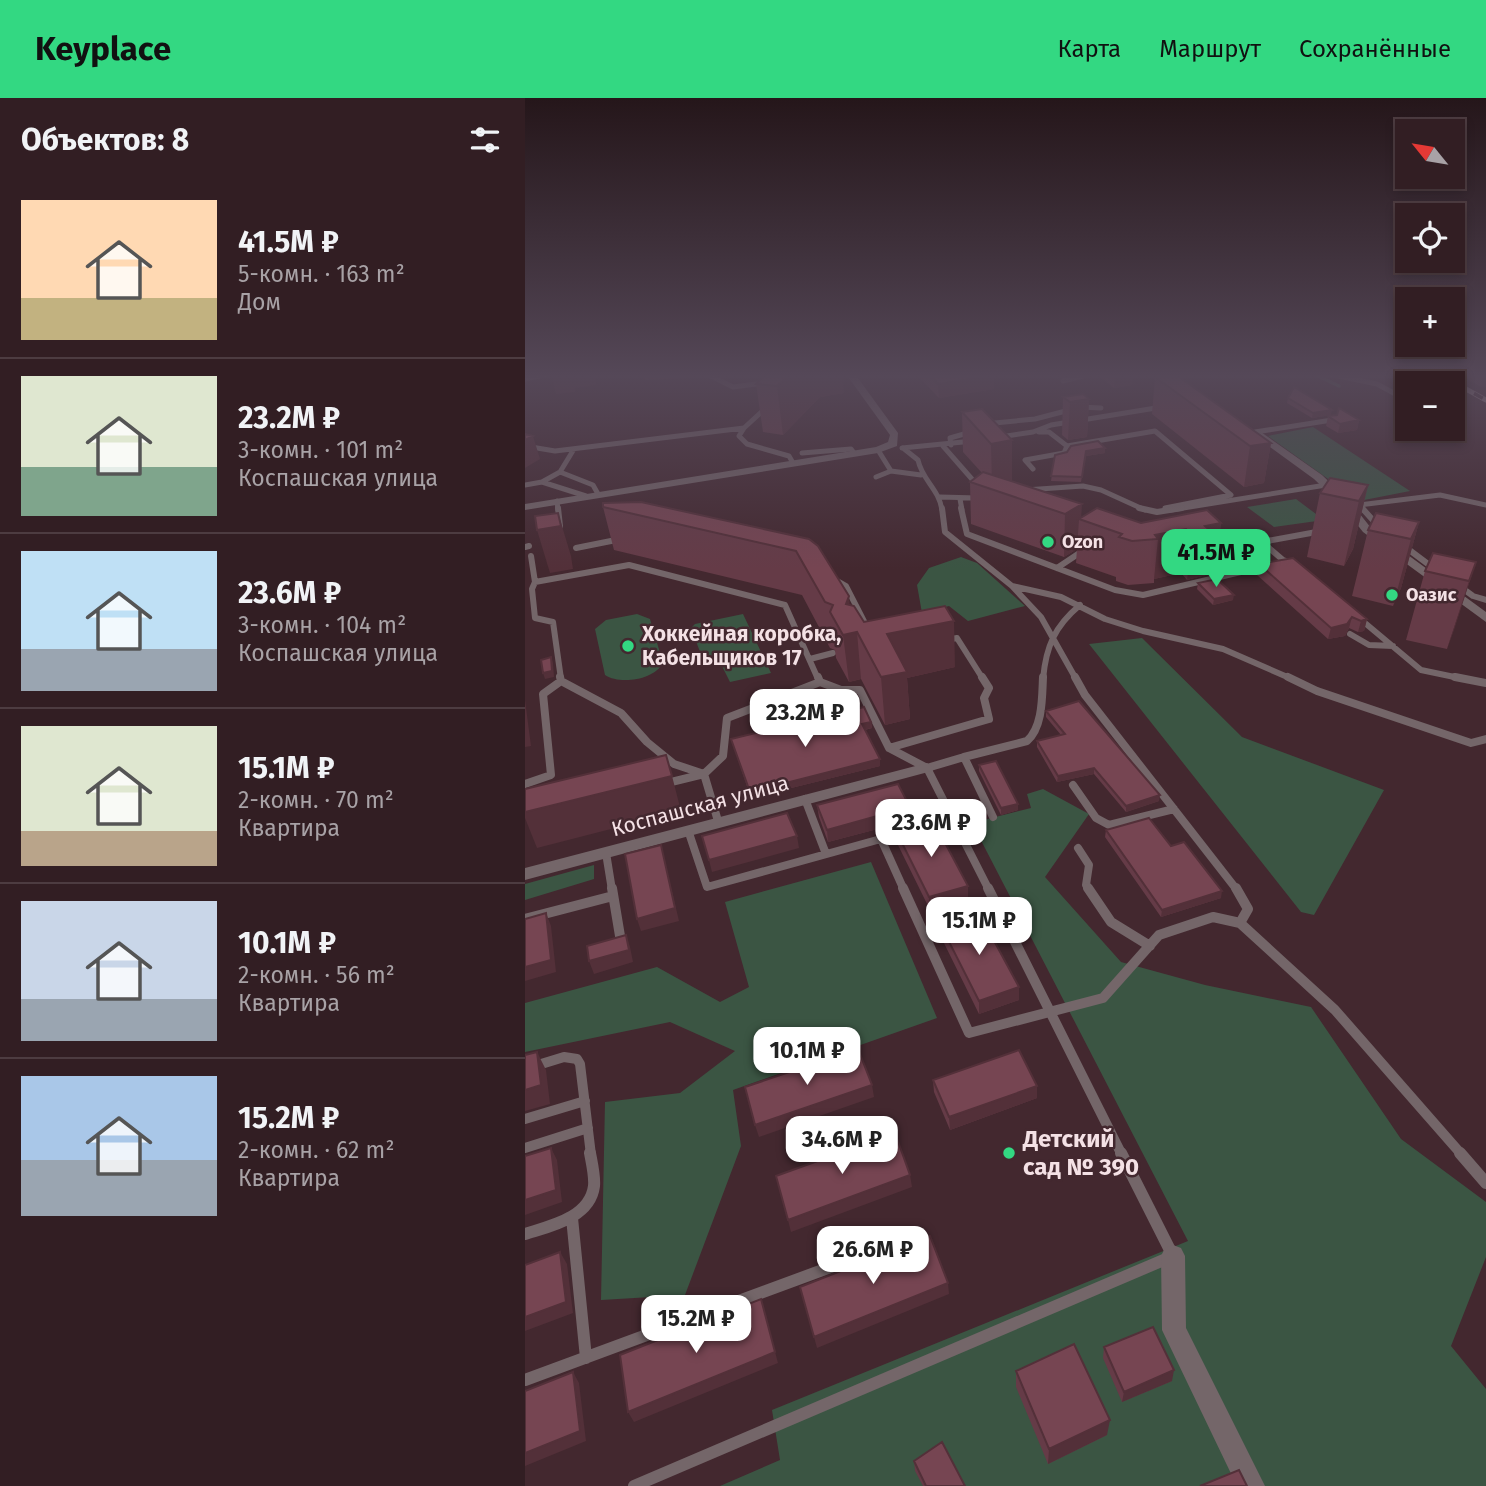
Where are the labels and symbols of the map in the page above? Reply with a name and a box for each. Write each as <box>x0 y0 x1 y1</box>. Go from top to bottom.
north arrow <box>1395 119 1465 189</box>
pin: 41.5M ₽ <box>1151 530 1281 589</box>
place label: Ozon <box>1062 531 1103 553</box>
marker: Ozon <box>1040 534 1056 550</box>
place label: Оазис <box>1406 584 1457 606</box>
marker: Оазис <box>1384 587 1400 603</box>
place label: Хоккейная коробка, Кабельщиков 17 <box>641 621 841 671</box>
marker: Хоккейная коробка, Кабельщиков 17 <box>620 638 636 654</box>
pin: 23.2M ₽ <box>740 690 870 749</box>
street label: Коспашская улица <box>608 770 792 842</box>
pin: 23.6M ₽ <box>866 800 996 859</box>
pin: 15.1M ₽ <box>914 898 1044 957</box>
pin: 10.1M ₽ <box>742 1028 872 1087</box>
pin: 34.6M ₽ <box>777 1116 907 1176</box>
place label: Детский сад № 390 <box>1022 1125 1139 1181</box>
marker: Детский сад № 390 <box>1001 1145 1017 1161</box>
pin: 26.6M ₽ <box>808 1226 938 1286</box>
pin: 15.2M ₽ <box>631 1296 761 1355</box>

